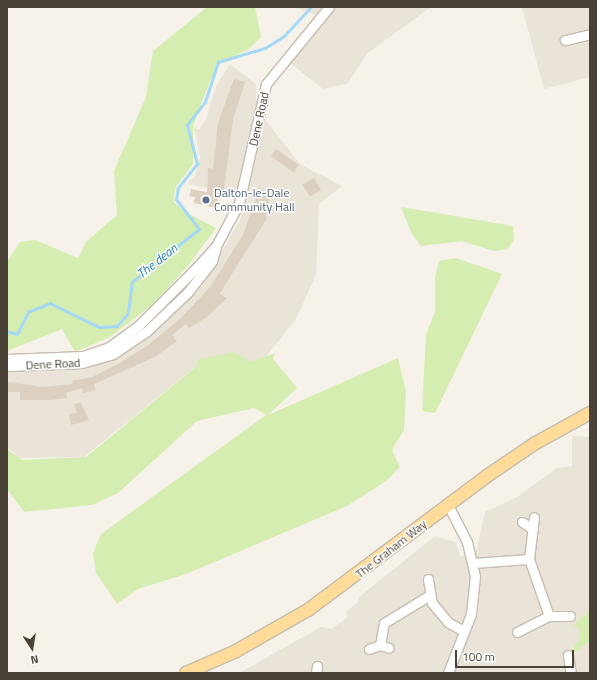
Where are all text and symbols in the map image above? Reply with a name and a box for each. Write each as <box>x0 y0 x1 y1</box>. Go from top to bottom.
street label: Dene Road <box>246 91 272 147</box>
place label: Dalton-le-Dale Community Hall <box>214 186 295 214</box>
marker: Dalton-le-Dale Community Hall <box>201 195 211 205</box>
water label: The dean <box>134 240 180 282</box>
street label: Dene Road <box>25 355 81 373</box>
street label: The Graham Way <box>353 517 429 581</box>
north arrow <box>12 628 52 668</box>
scale bar <box>457 642 576 668</box>
text: 100 m <box>462 647 495 666</box>
text: N <box>29 651 40 668</box>

